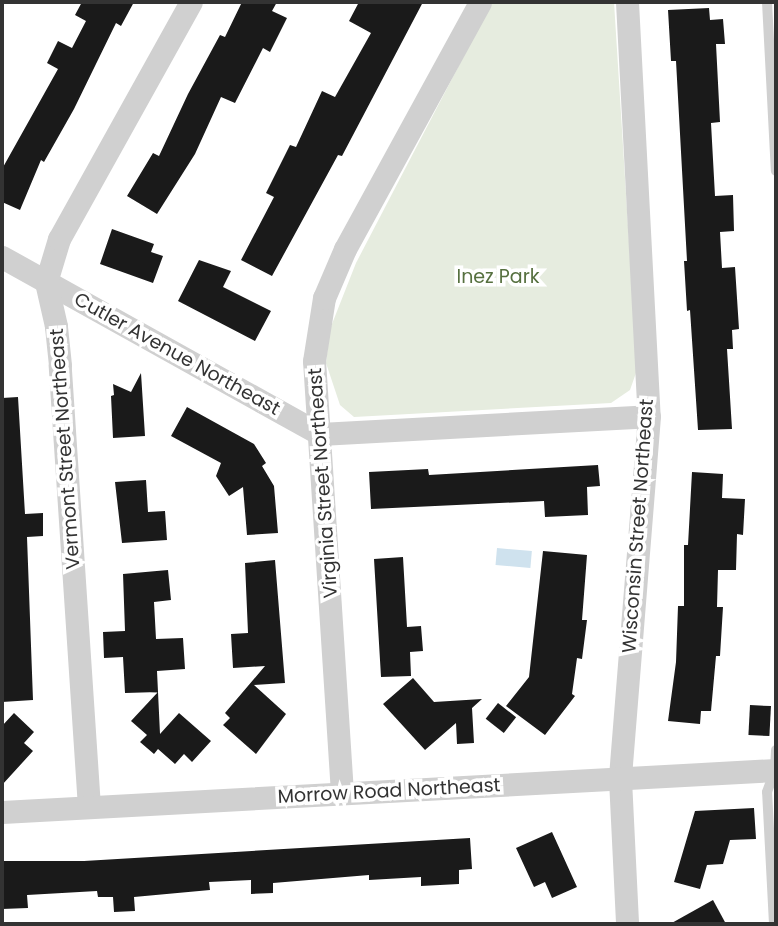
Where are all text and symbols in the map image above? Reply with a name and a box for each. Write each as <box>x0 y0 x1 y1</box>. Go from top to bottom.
park label: Inez Park <box>456 266 540 288</box>
street label: Cutler Avenue Northeast <box>70 288 284 420</box>
street label: Vermont Street Northeast <box>45 328 85 570</box>
street label: Virginia Street Northeast <box>304 367 342 599</box>
street label: Wisconsin Street Northeast <box>618 398 658 654</box>
street label: Morrow Road Northeast <box>277 774 501 808</box>

